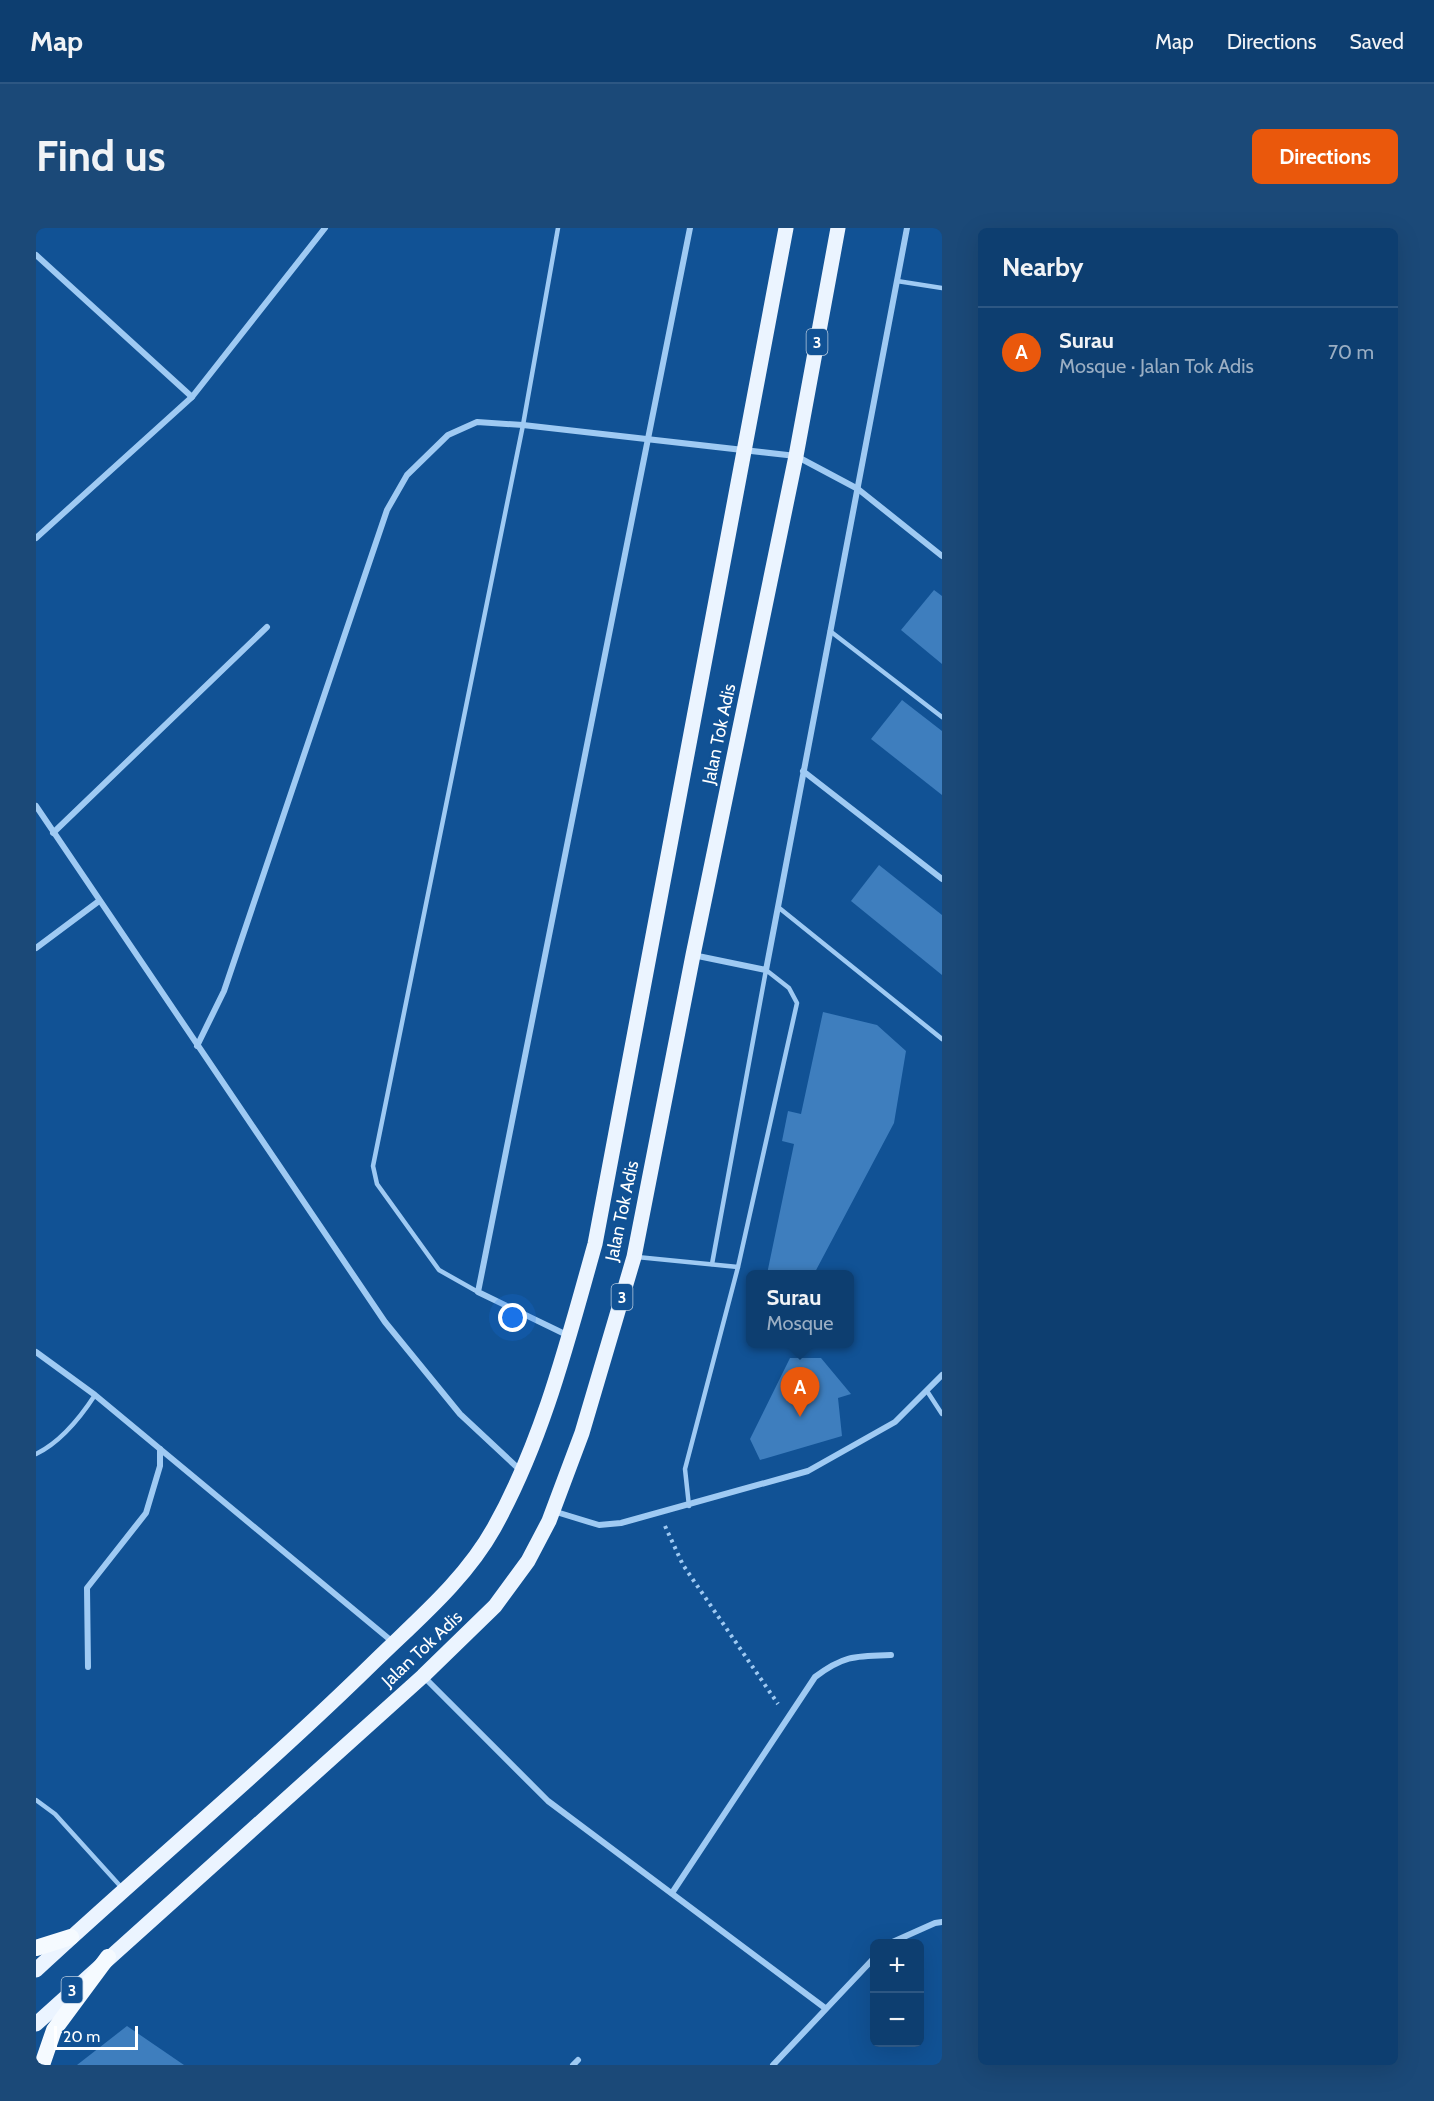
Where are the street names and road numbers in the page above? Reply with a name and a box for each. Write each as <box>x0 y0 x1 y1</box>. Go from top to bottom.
road number: 3 <box>806 329 828 355</box>
street label: Jalan Tok Adis <box>697 682 740 787</box>
street label: Jalan Tok Adis <box>600 1159 643 1264</box>
road number: 3 <box>612 1284 632 1310</box>
street label: Jalan Tok Adis <box>376 1606 467 1693</box>
road number: 3 <box>62 1977 82 2003</box>

